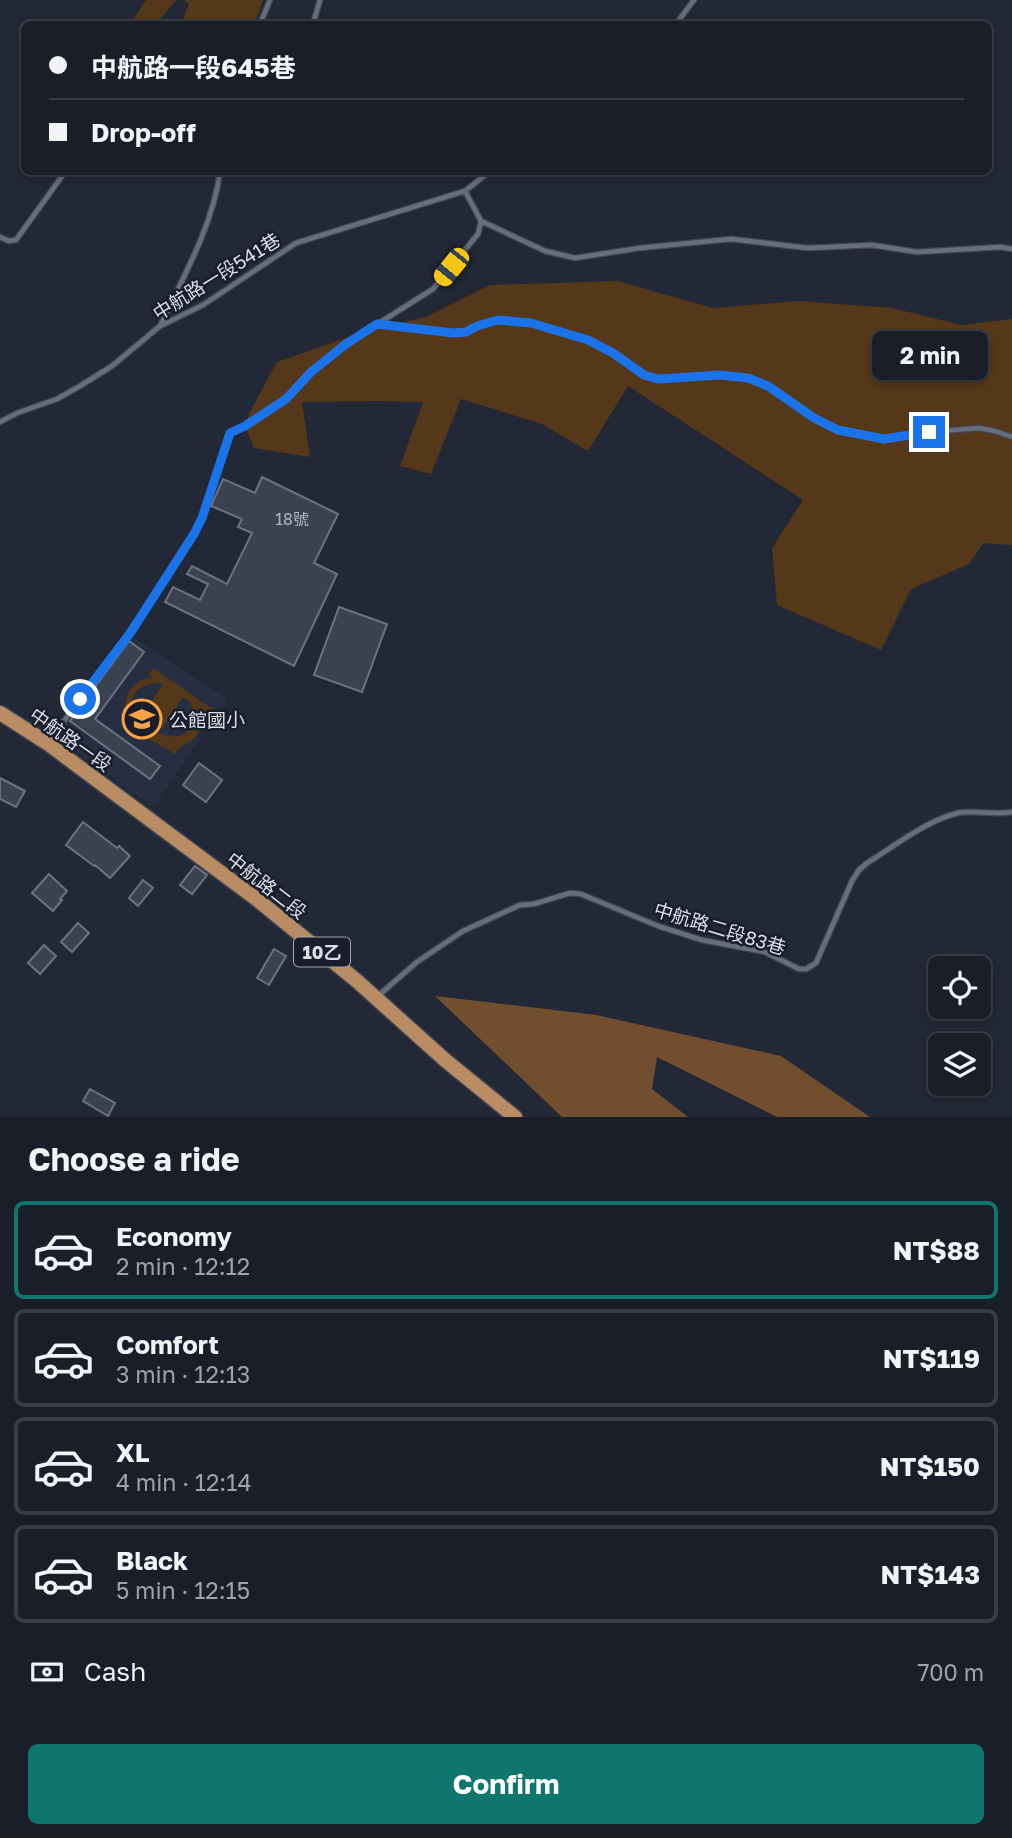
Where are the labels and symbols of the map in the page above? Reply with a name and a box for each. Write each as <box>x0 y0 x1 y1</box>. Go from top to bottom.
street label: 中航路一段541巷 <box>148 228 284 324</box>
car <box>430 244 473 290</box>
callout: 2 min <box>871 330 987 380</box>
route end <box>913 416 945 448</box>
house number: 18號 <box>275 509 309 529</box>
route start <box>64 683 96 715</box>
school or university icon: 公館國小 <box>121 698 163 740</box>
street label: 中航路一段 <box>25 702 117 776</box>
place label: 公館國小 <box>169 708 245 731</box>
street label: 中航路二段 <box>222 847 312 923</box>
street label: 中航路二段83巷 <box>651 897 789 959</box>
road number: 10乙 <box>294 937 350 967</box>

